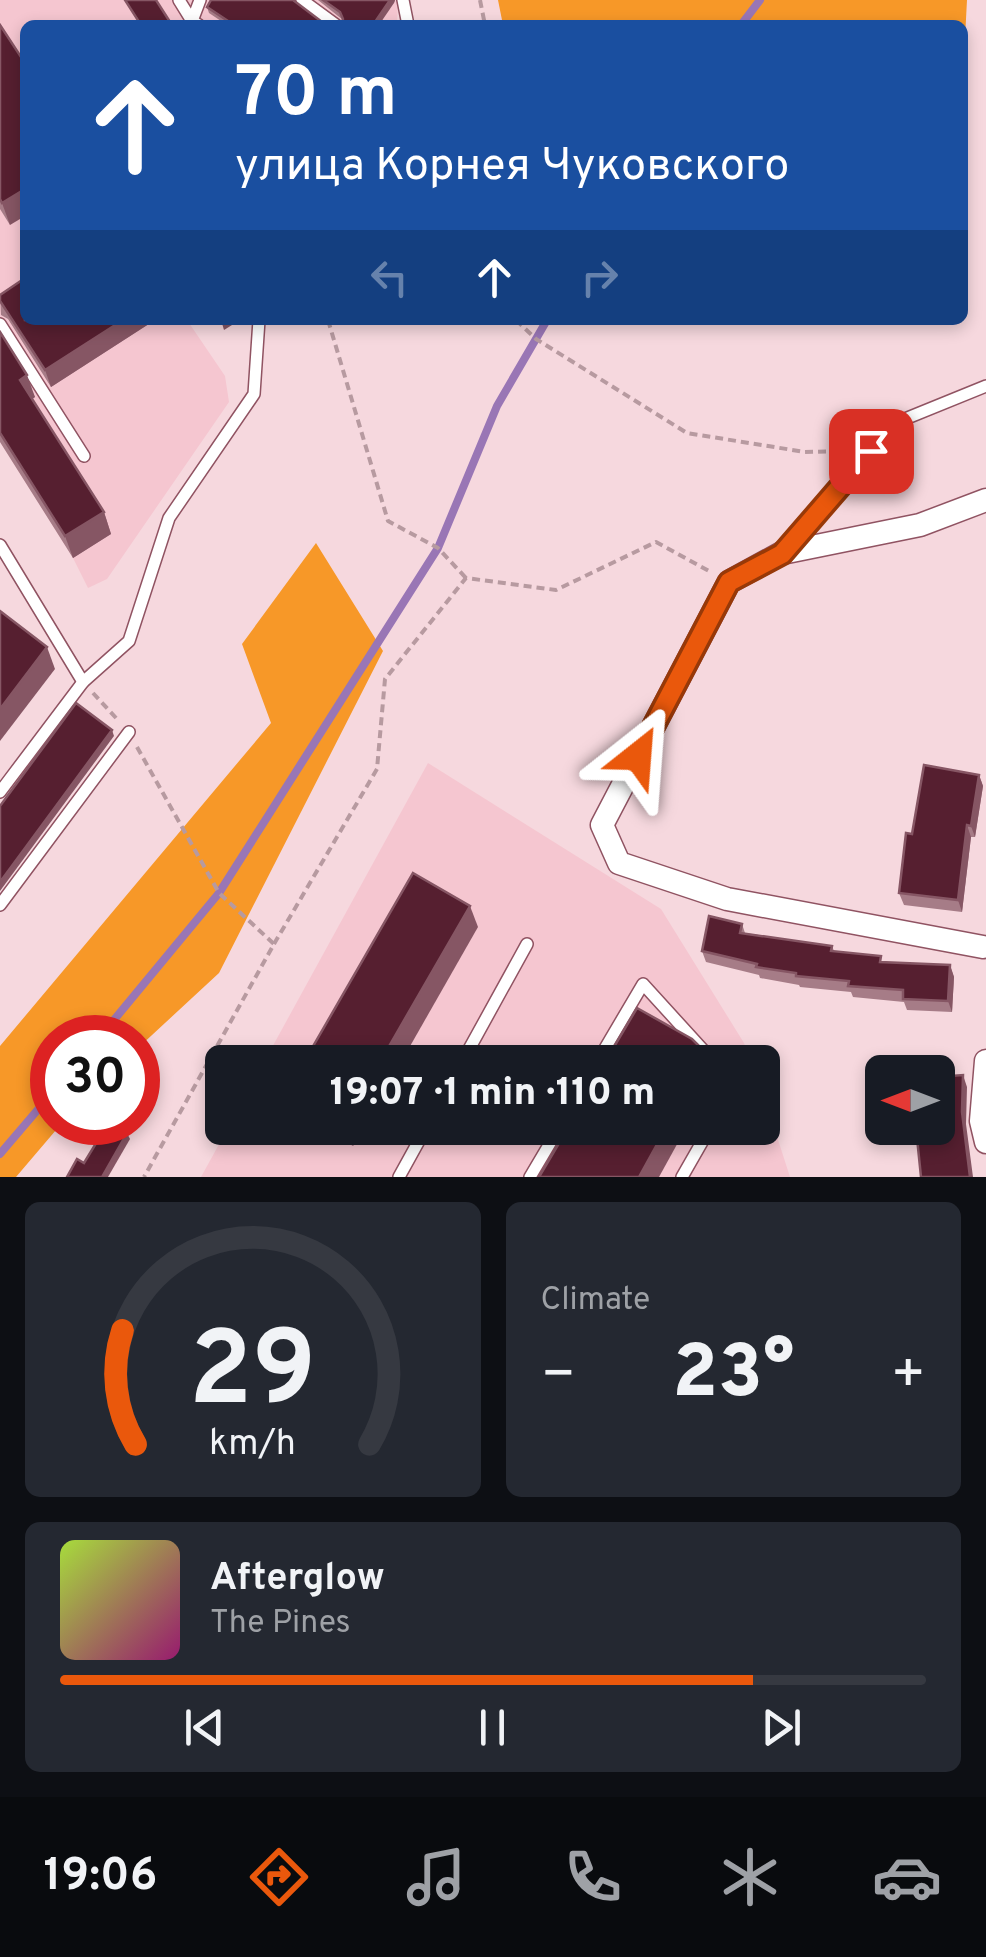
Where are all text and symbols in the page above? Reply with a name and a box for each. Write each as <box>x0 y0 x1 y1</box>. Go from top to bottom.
text: 70 m <box>235 52 398 141</box>
icon: ahead <box>70 60 200 190</box>
text: улица Корнея Чуковского <box>235 139 789 196</box>
icon: left <box>362 250 417 305</box>
icon: ahead <box>467 250 522 305</box>
icon: right <box>572 250 627 305</box>
pin <box>829 409 914 494</box>
icon: arrive <box>844 424 899 479</box>
position arrow <box>586 704 690 808</box>
speed limit sign: 30 <box>30 1015 160 1145</box>
north arrow <box>865 1055 955 1145</box>
map controls <box>865 1055 955 1145</box>
text: 19:07 · 1 min · 110 m <box>330 1070 655 1119</box>
text: Climate <box>541 1281 650 1321</box>
text: 29 <box>189 1310 317 1442</box>
text: 23° <box>672 1329 794 1424</box>
text: − <box>541 1342 576 1412</box>
text: + <box>891 1342 926 1412</box>
text: km/h <box>209 1422 296 1468</box>
text: Afterglow <box>210 1555 385 1604</box>
text: The Pines <box>210 1604 351 1644</box>
icon: previous <box>177 1700 232 1755</box>
icon: pause <box>465 1700 520 1755</box>
icon: next <box>754 1700 809 1755</box>
icon: directions <box>244 1842 314 1912</box>
icon: music <box>401 1842 471 1912</box>
icon: phone <box>558 1842 628 1912</box>
icon: climate <box>715 1842 785 1912</box>
icon: car <box>872 1842 942 1912</box>
text: 19:06 <box>44 1849 157 1906</box>

